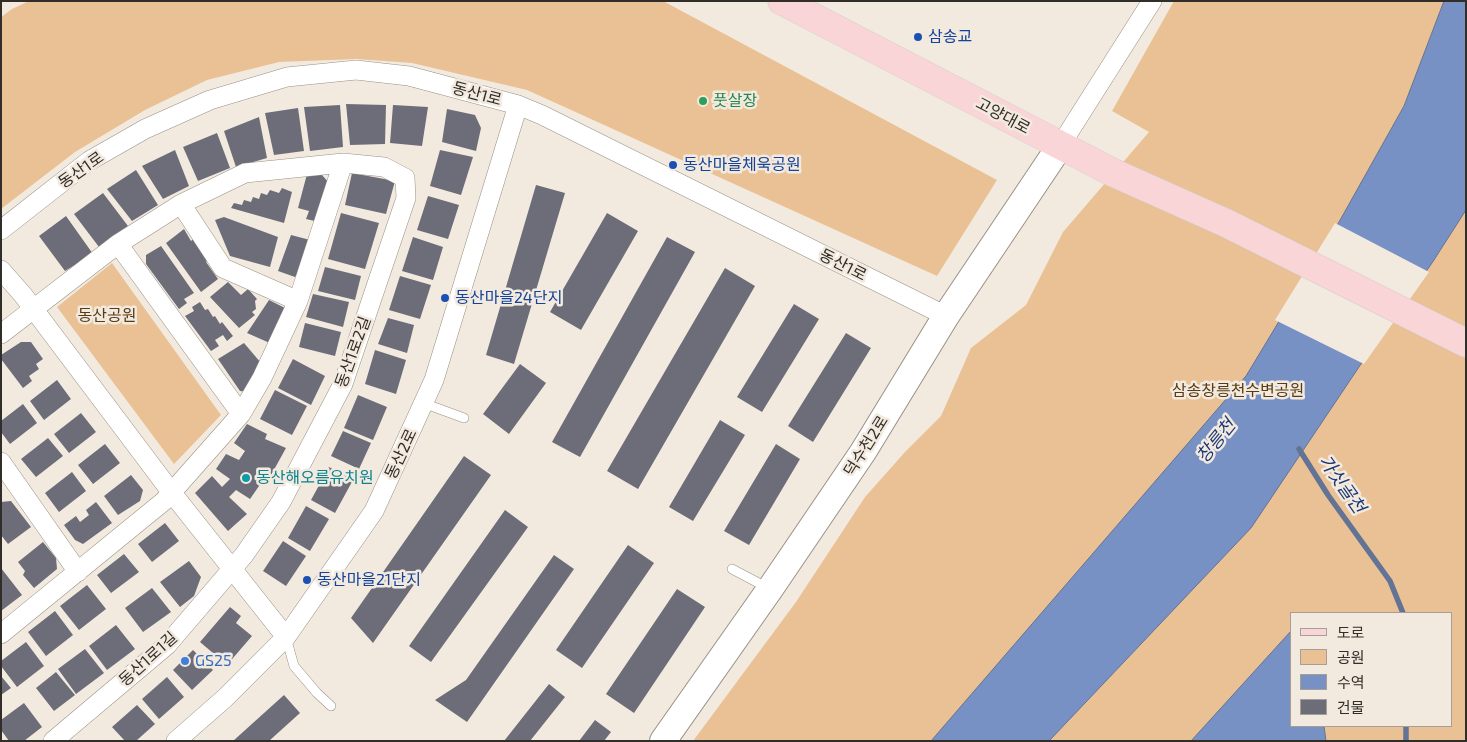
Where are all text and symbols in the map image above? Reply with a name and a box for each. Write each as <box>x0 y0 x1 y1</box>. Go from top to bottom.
place label: 삼송교 <box>928 27 972 47</box>
marker: 삼송교 <box>912 31 924 43</box>
street label: 동산1로 <box>450 78 504 110</box>
place label: 풋살장 <box>713 91 757 111</box>
street label: 고양대로 <box>972 94 1034 138</box>
marker: 풋살장 <box>697 95 709 107</box>
street label: 동산1로 <box>55 148 107 192</box>
place label: 동산마을체욱공원 <box>683 155 801 175</box>
marker: 동산마을체욱공원 <box>667 159 679 171</box>
street label: 동산1로 <box>816 245 870 285</box>
place label: 동산마을24단지 <box>455 288 562 308</box>
marker: 동산마을24단지 <box>439 292 451 304</box>
park label: 동산공원 <box>78 306 136 326</box>
street label: 동산1로2길 <box>331 314 375 390</box>
park label: 삼송창릉천수변공원 <box>1172 381 1304 401</box>
street label: 덕수천2로 <box>840 412 892 480</box>
water label: 창릉천 <box>1192 415 1240 467</box>
street label: 동산2로 <box>381 426 421 482</box>
water label: 가싯골천 <box>1314 451 1370 517</box>
place label: 동산해오름유치원 <box>256 468 374 488</box>
marker: 동산해오름유치원 <box>240 472 252 484</box>
place label: 동산마을21단지 <box>317 570 421 590</box>
marker: 동산마을21단지 <box>301 574 313 586</box>
legend <box>1290 612 1452 727</box>
text: 도로 <box>1337 623 1365 641</box>
street label: 동산1로1길 <box>115 628 181 690</box>
text: 공원 <box>1337 648 1365 666</box>
place label: GS25 <box>195 651 232 671</box>
marker: GS25 <box>179 655 191 667</box>
text: 수역 <box>1337 673 1365 691</box>
text: 건물 <box>1337 698 1365 716</box>

